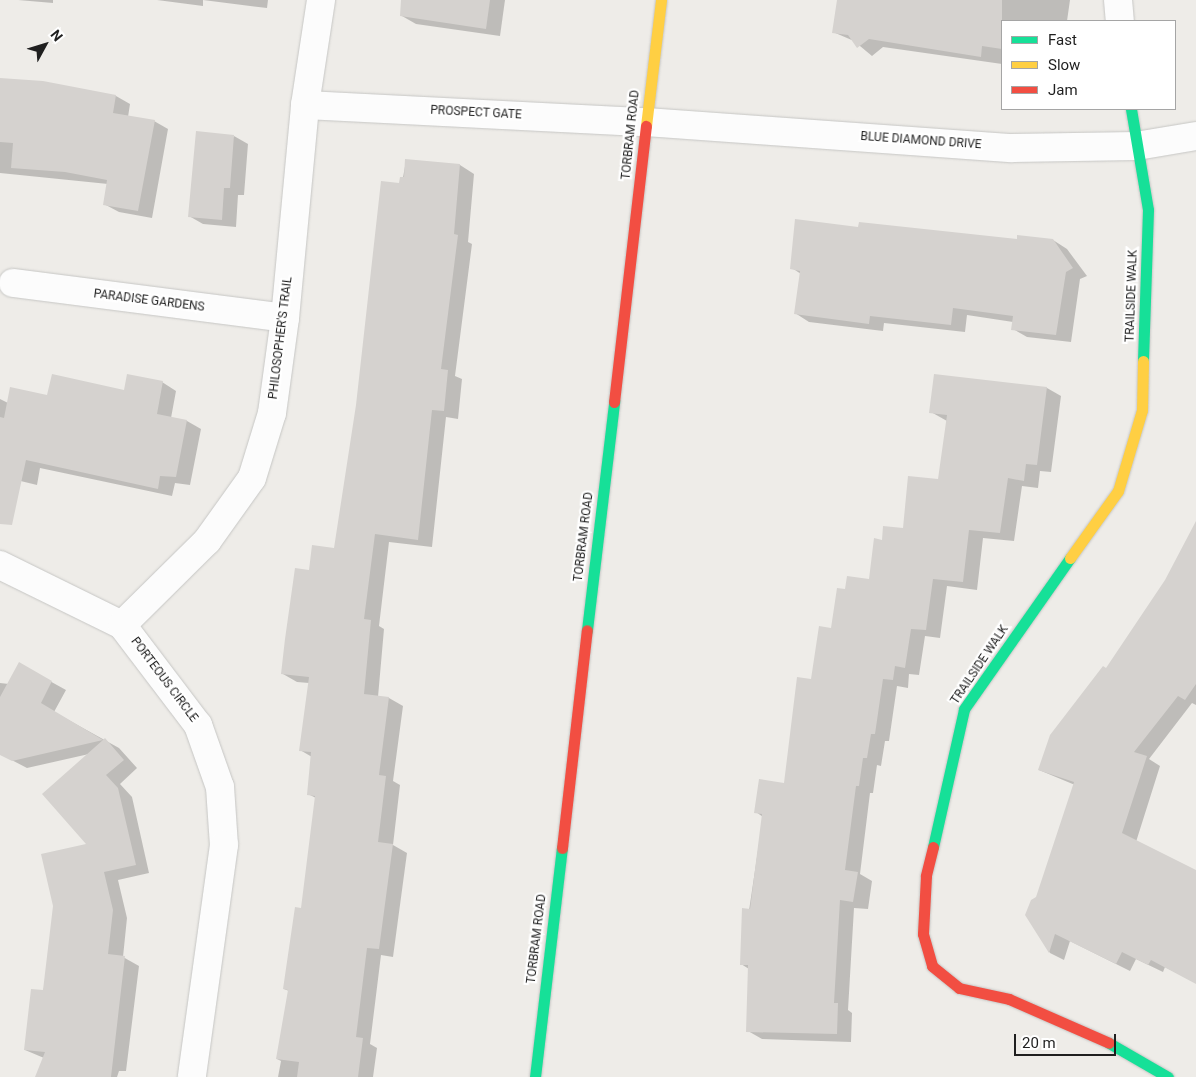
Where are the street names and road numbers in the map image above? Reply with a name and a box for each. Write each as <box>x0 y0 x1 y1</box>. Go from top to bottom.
street label: TORBRAM ROAD <box>619 89 643 181</box>
street label: PROSPECT GATE <box>430 103 522 123</box>
street label: BLUE DIAMOND DRIVE <box>860 130 982 152</box>
street label: TRAILSIDE WALK <box>1123 250 1141 342</box>
street label: PHILOSOPHER'S TRAIL <box>266 276 296 400</box>
street label: PARADISE GARDENS <box>93 287 205 315</box>
street label: TORBRAM ROAD <box>571 491 597 583</box>
street label: TRAILSIDE WALK <box>948 623 1012 707</box>
street label: PORTEOUS CIRCLE <box>127 635 201 725</box>
street label: TORBRAM ROAD <box>524 893 550 985</box>

